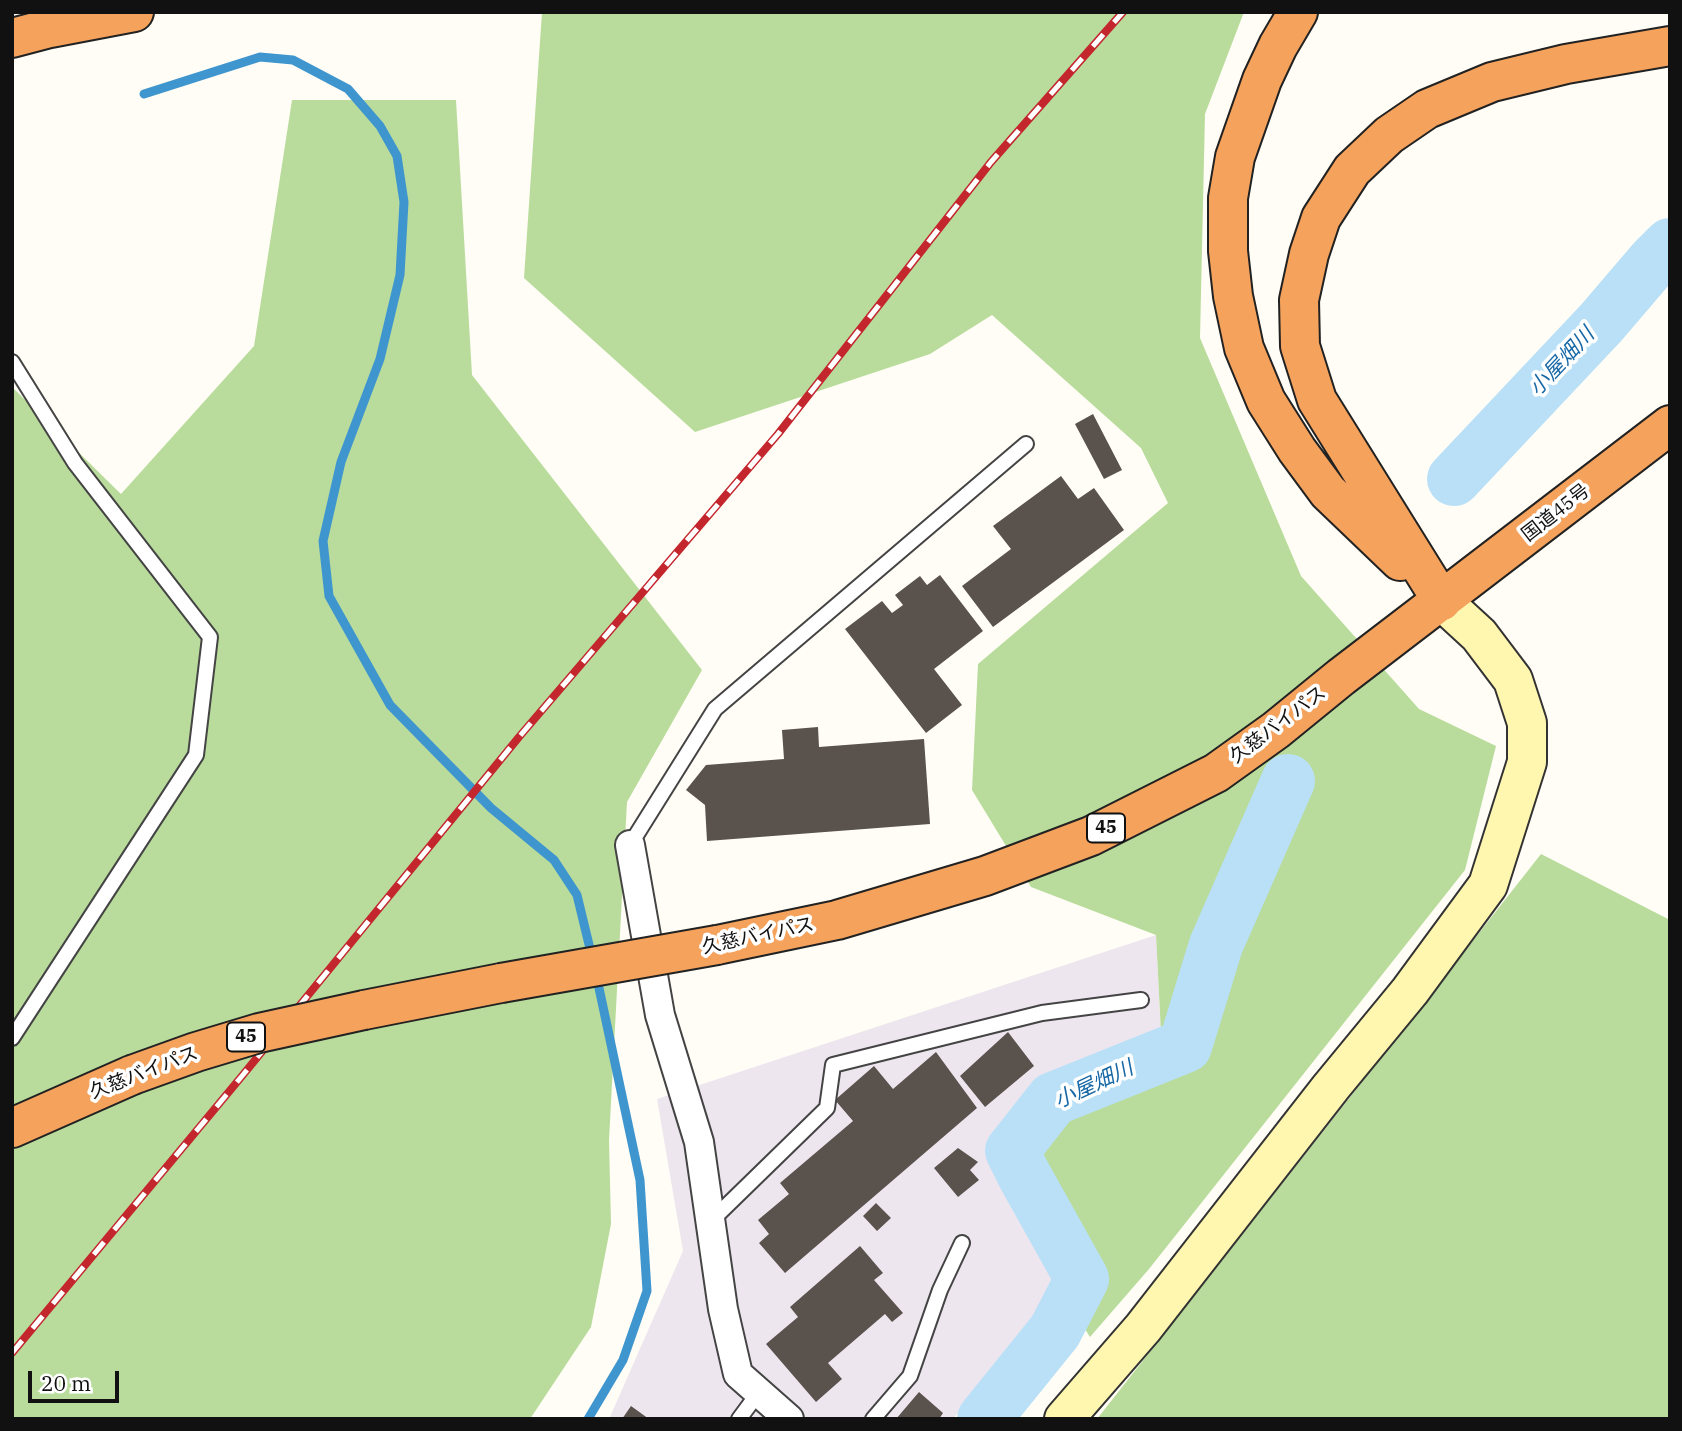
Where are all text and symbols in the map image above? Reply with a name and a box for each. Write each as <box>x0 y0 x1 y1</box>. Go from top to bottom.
water label: 小屋畑川 <box>1524 323 1600 401</box>
street label: 国道45号 <box>1518 479 1594 547</box>
street label: 久慈バイパス <box>1226 682 1330 768</box>
road number: 45 <box>1087 814 1125 842</box>
street label: 久慈バイパス <box>700 913 816 959</box>
road number: 45 <box>227 1022 265 1052</box>
street label: 久慈バイパス <box>87 1042 201 1104</box>
water label: 小屋畑川 <box>1051 1056 1137 1114</box>
scale bar <box>32 1358 122 1402</box>
text: 20 m <box>41 1369 91 1397</box>

